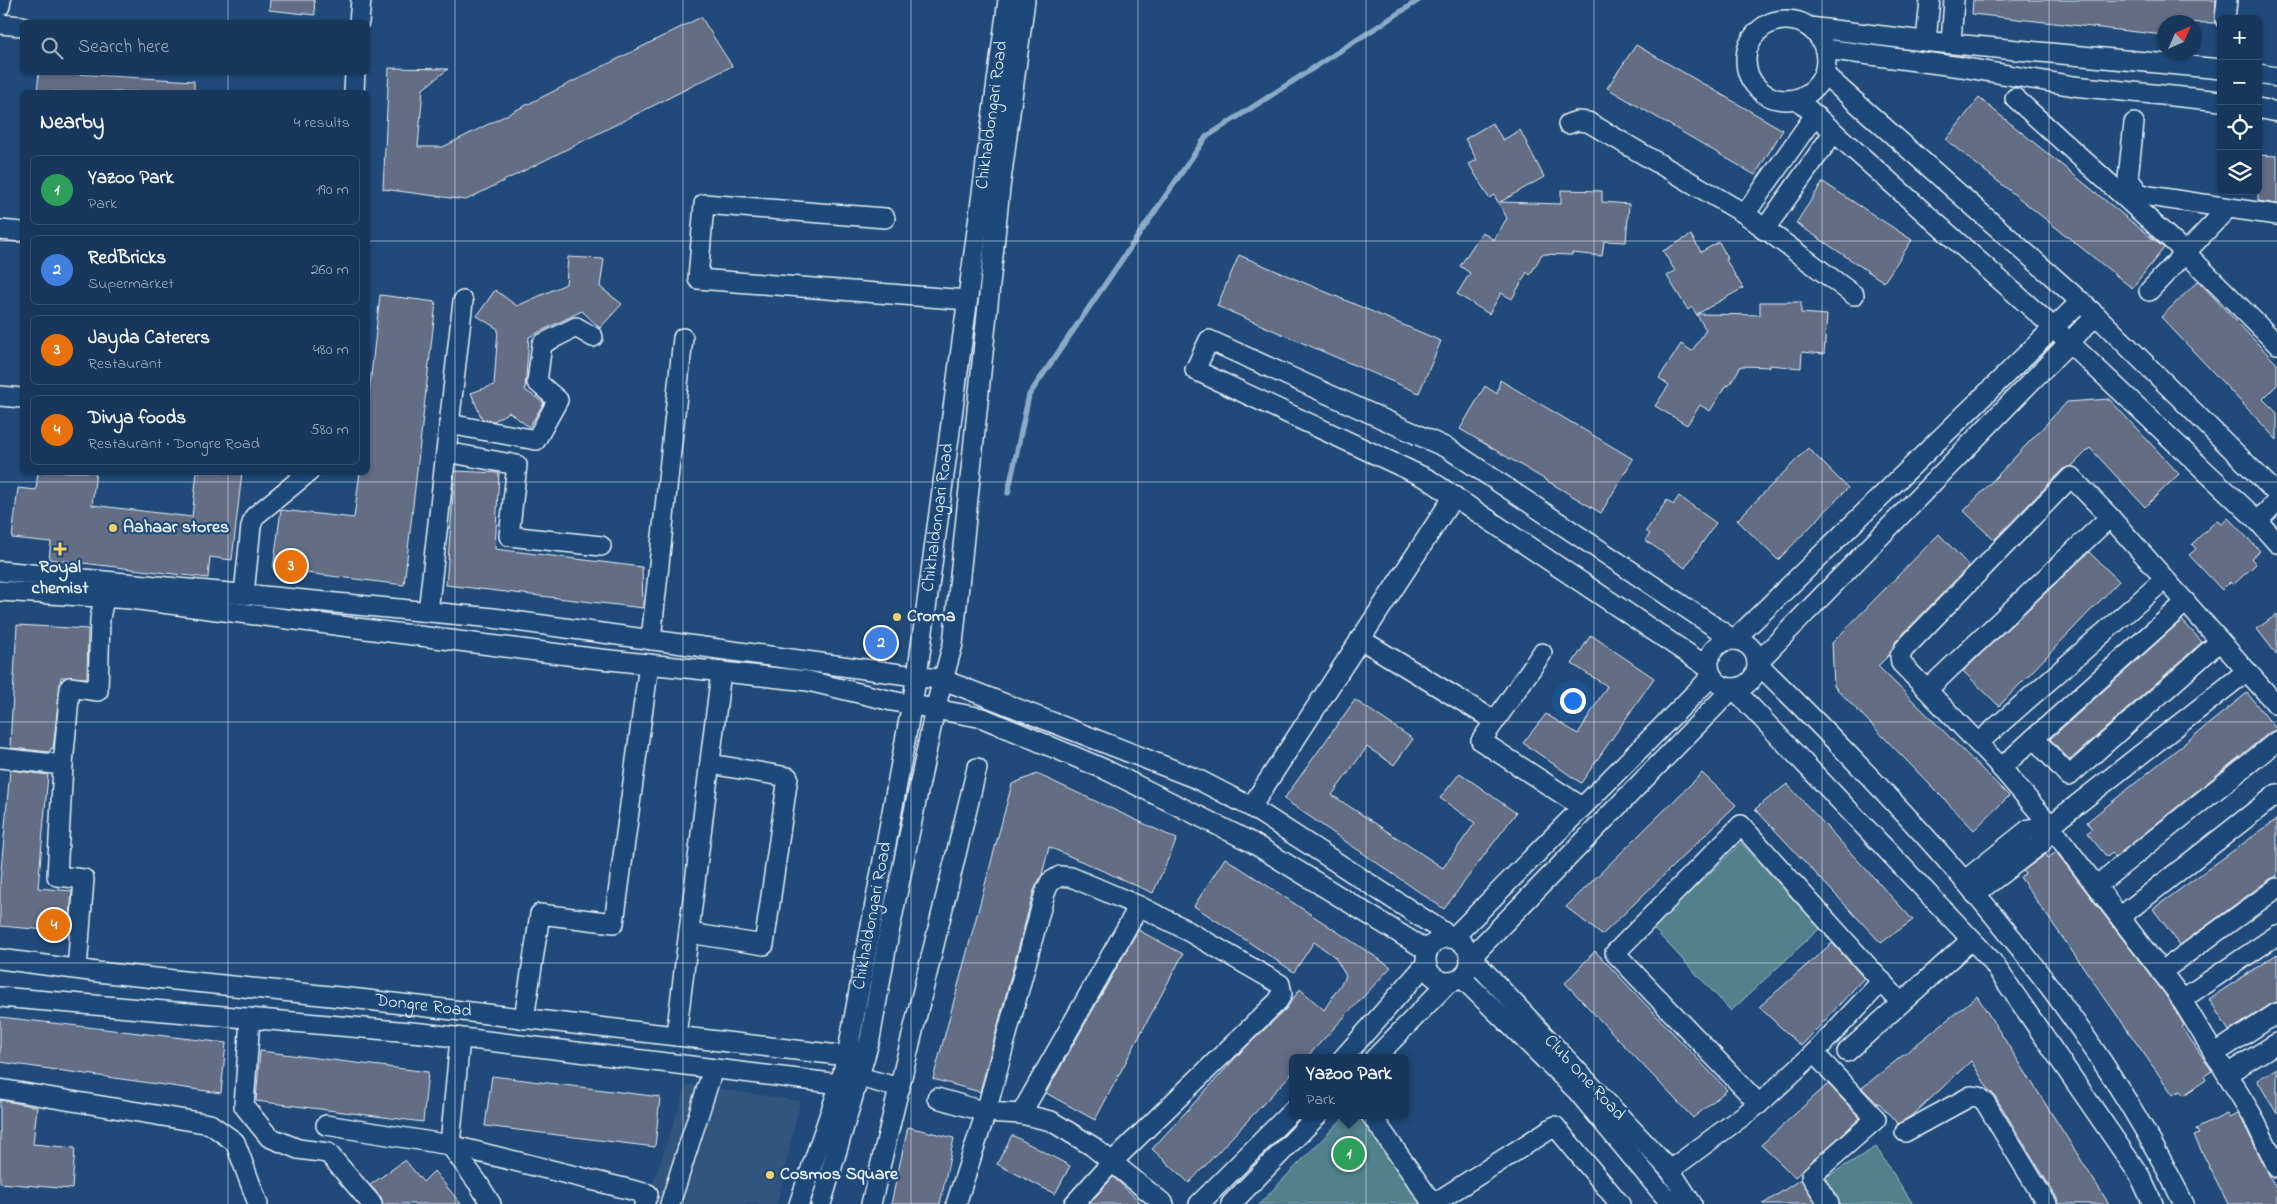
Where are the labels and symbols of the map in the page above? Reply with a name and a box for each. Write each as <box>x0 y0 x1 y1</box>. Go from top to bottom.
north arrow <box>2157 15 2202 60</box>
street label: Chikhaldongari Road <box>970 39 1015 191</box>
street label: Chikhaldongari Road <box>915 442 961 593</box>
place label: Aahaar stores <box>123 515 229 541</box>
marker: Aahaar stores <box>107 522 119 534</box>
marker: Royal chemist <box>54 543 66 555</box>
pin: 3 <box>275 547 307 585</box>
place label: Royal chemist <box>31 555 89 602</box>
place label: Croma <box>907 604 956 630</box>
marker: Croma <box>891 611 903 623</box>
pin: 2 <box>865 624 897 662</box>
your location <box>1560 688 1586 714</box>
street label: Chikhaldongari Road <box>846 840 899 992</box>
pin: 4 <box>38 906 70 944</box>
street label: Dongre Road <box>373 988 473 1025</box>
street label: Club One Road <box>1537 1029 1631 1127</box>
pin: 1 <box>1333 1135 1365 1173</box>
place label: Cosmos Square <box>780 1162 899 1188</box>
marker: Cosmos Square <box>764 1169 776 1181</box>

